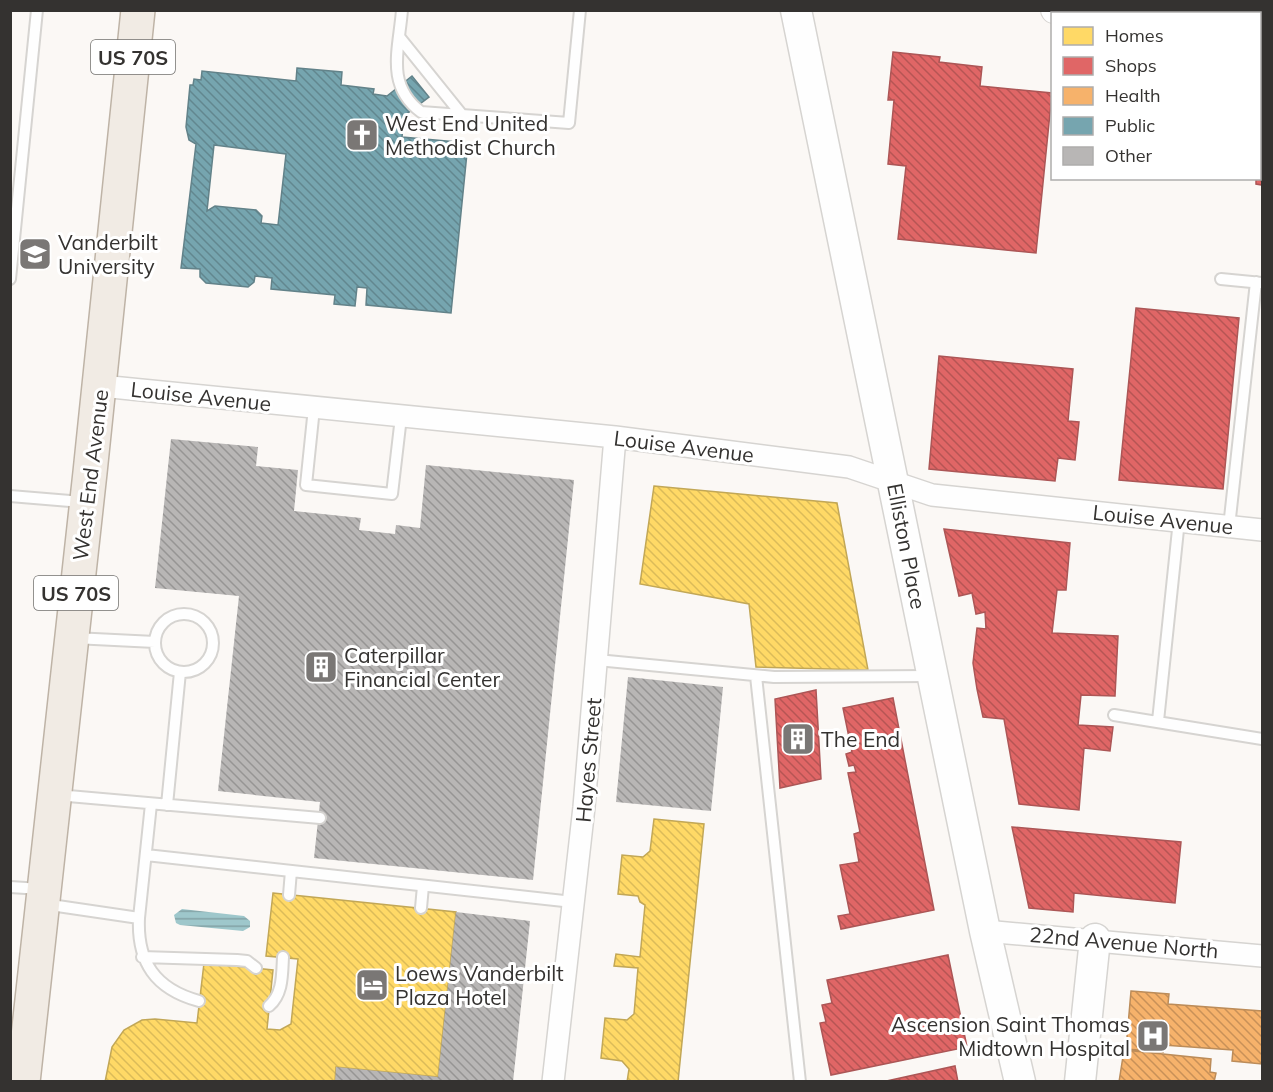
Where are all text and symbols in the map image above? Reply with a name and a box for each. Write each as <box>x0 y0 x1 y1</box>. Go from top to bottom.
legend <box>1051 12 1261 180</box>
text: Homes <box>1105 24 1164 47</box>
road number: US 70S <box>91 40 175 74</box>
text: Shops <box>1105 54 1157 77</box>
text: Health <box>1105 84 1161 107</box>
place label: West End United Methodist Church <box>385 110 556 160</box>
text: Public <box>1105 114 1155 137</box>
church icon: West End United Methodist Church <box>344 117 380 153</box>
text: Other <box>1105 144 1153 167</box>
place label: Vanderbilt University <box>58 229 158 279</box>
school or university icon: Vanderbilt University <box>17 236 53 272</box>
street label: Louise Avenue <box>130 376 272 416</box>
street label: West End Avenue <box>67 388 113 562</box>
street label: Louise Avenue <box>612 425 756 467</box>
street label: Elliston Place <box>882 481 932 611</box>
street label: Louise Avenue <box>1092 499 1234 539</box>
road number: US 70S <box>34 576 118 610</box>
place label: Caterpillar Financial Center <box>344 642 501 692</box>
building icon: Caterpillar Financial Center <box>303 649 339 685</box>
street label: Hayes Street <box>570 697 606 823</box>
building icon: The End <box>780 721 816 757</box>
place label: The End <box>821 726 900 752</box>
street label: 22nd Avenue North <box>1028 921 1220 963</box>
place label: Loews Vanderbilt Plaza Hotel <box>395 960 564 1010</box>
hotel icon: Loews Vanderbilt Plaza Hotel <box>354 967 390 1003</box>
place label: Ascension Saint Thomas Midtown Hospital <box>891 1011 1130 1061</box>
hospital icon: Ascension Saint Thomas Midtown Hospital <box>1135 1018 1171 1054</box>

